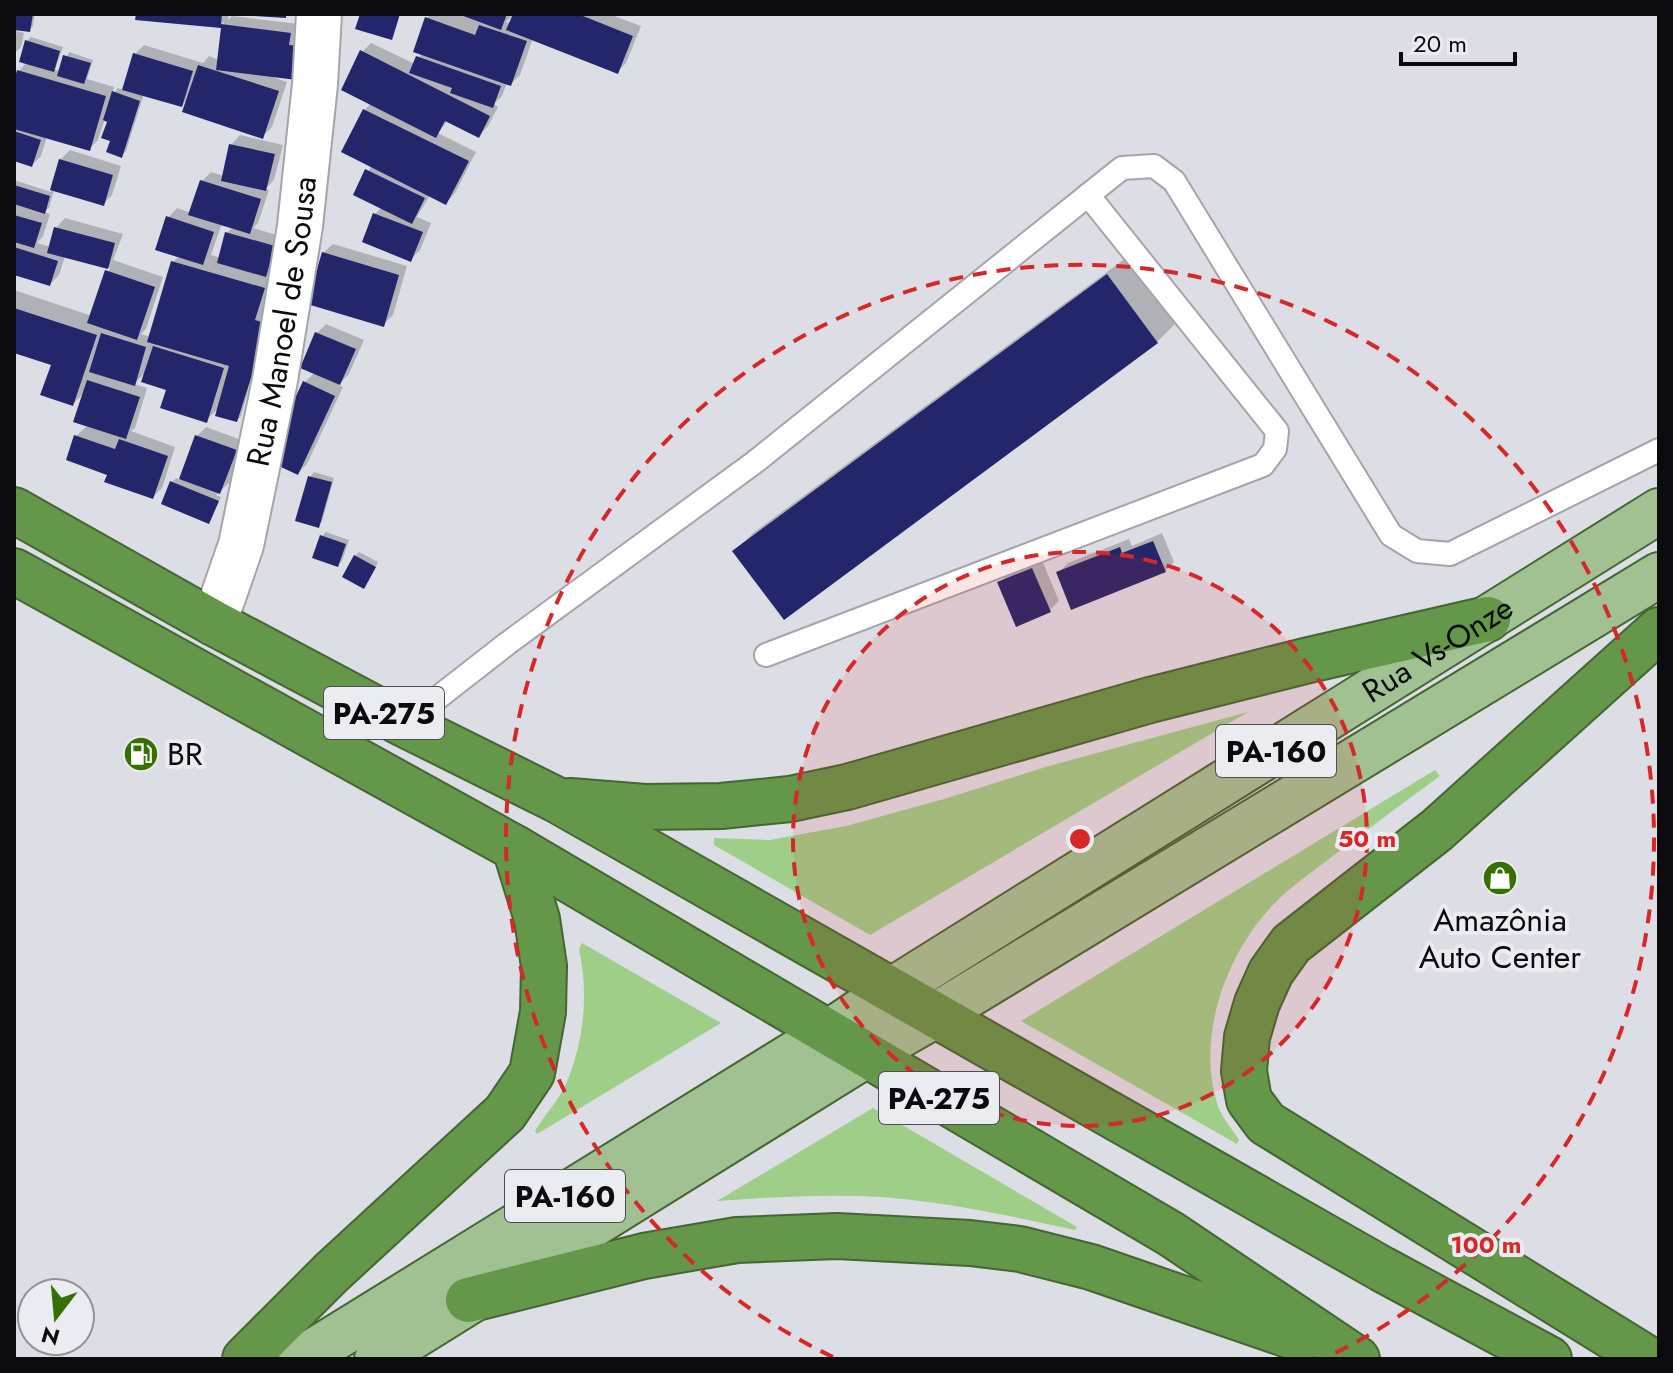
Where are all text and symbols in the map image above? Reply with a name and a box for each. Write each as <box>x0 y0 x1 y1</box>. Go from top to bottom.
scale bar <box>1401 16 1515 66</box>
text: 20 m <box>1413 26 1467 61</box>
street label: Rua Manoel de Sousa <box>235 174 328 471</box>
street label: Rua Vs-Onze <box>1353 585 1522 714</box>
road number: PA-275 <box>324 687 444 739</box>
road number: PA-160 <box>1216 725 1336 777</box>
place label: BR <box>167 731 203 777</box>
fuel station icon: BR <box>122 735 160 773</box>
text: 50 m <box>1338 821 1396 856</box>
centre of rings <box>1066 825 1094 853</box>
shop icon: Amazônia Auto Center <box>1481 859 1519 897</box>
place label: Amazônia Auto Center <box>1419 897 1581 980</box>
road number: PA-275 <box>879 1072 999 1124</box>
road number: PA-160 <box>505 1170 625 1222</box>
text: 100 m <box>1451 1227 1521 1262</box>
north arrow <box>16 1277 96 1357</box>
text: N <box>38 1318 63 1354</box>

